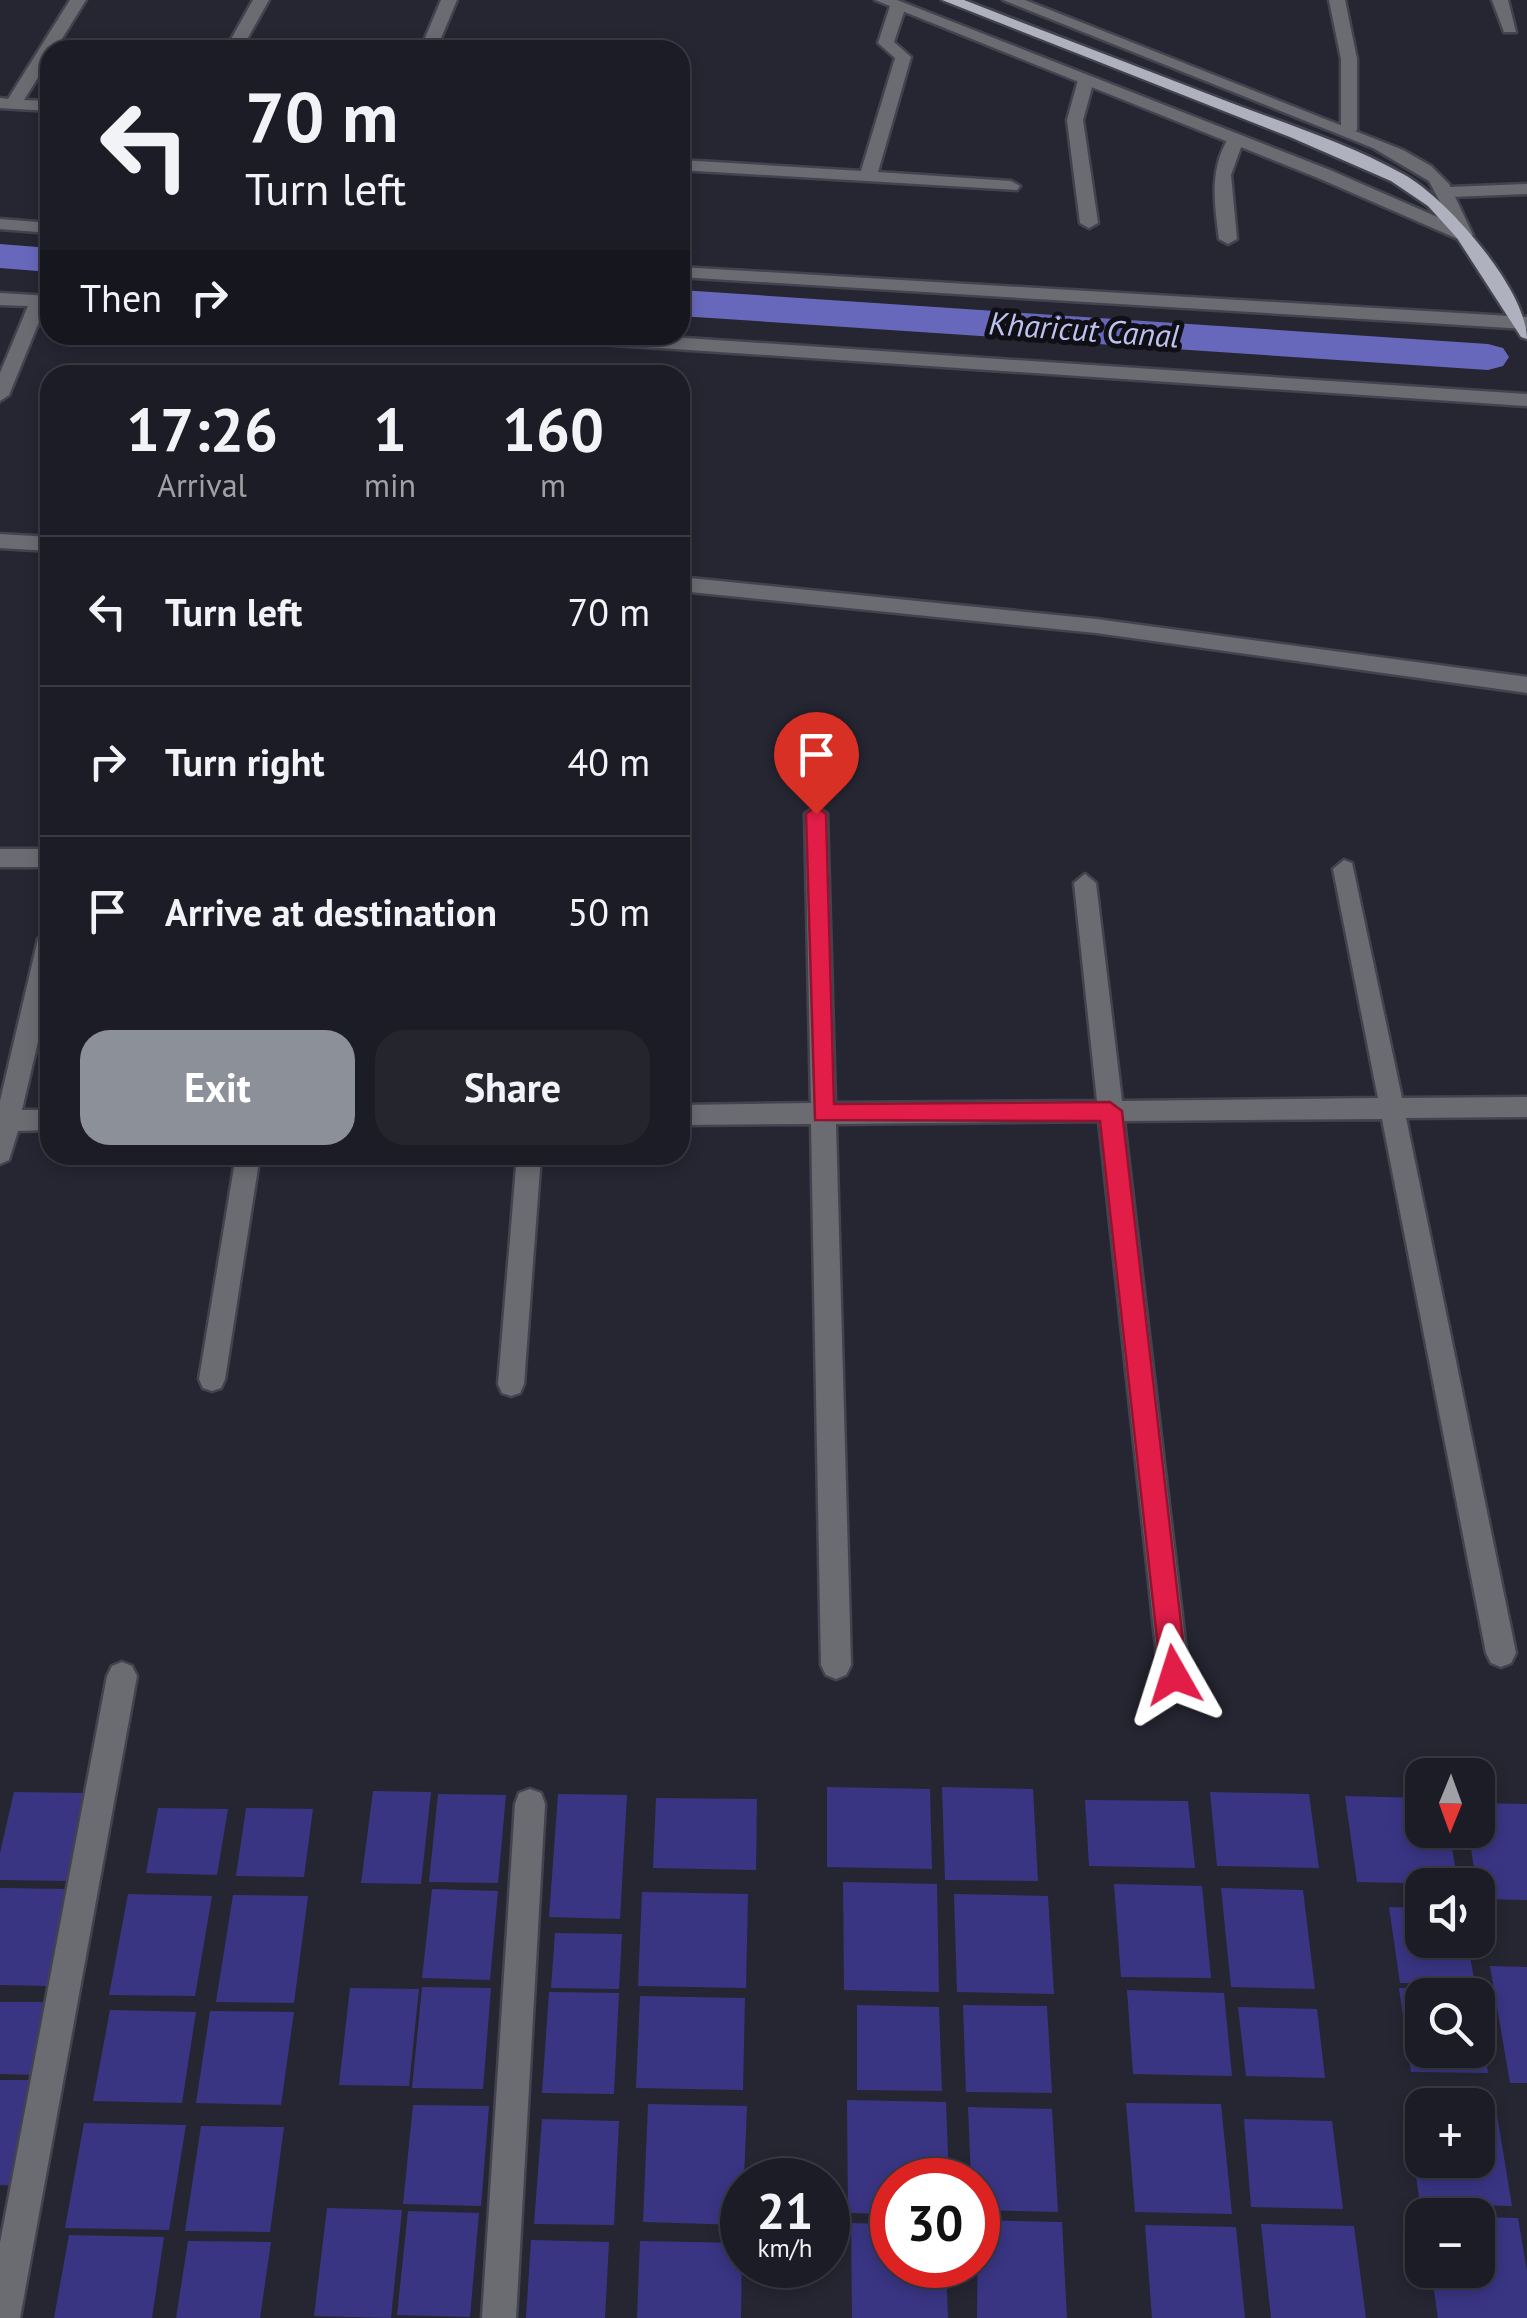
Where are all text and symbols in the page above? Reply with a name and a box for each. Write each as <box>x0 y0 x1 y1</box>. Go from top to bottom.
text: 70 m <box>245 71 398 161</box>
icon: left <box>80 80 210 210</box>
text: Turn left <box>245 159 406 217</box>
icon: right <box>182 270 237 325</box>
text: Then <box>80 273 162 322</box>
water label: Kharicut Canal <box>987 301 1181 357</box>
text: 17:26 <box>126 390 278 468</box>
text: 1 <box>373 390 407 468</box>
text: 160 <box>502 390 604 468</box>
text: Arrival <box>157 464 247 506</box>
text: min <box>364 464 416 506</box>
text: m <box>540 464 566 506</box>
icon: left <box>80 584 135 639</box>
text: Turn left <box>165 587 302 636</box>
text: 70 m <box>568 587 650 636</box>
pin <box>774 712 859 815</box>
icon: arrive <box>789 727 844 782</box>
icon: right <box>80 734 135 789</box>
text: Turn right <box>165 737 325 786</box>
text: 40 m <box>568 737 650 786</box>
icon: arrive <box>80 884 135 939</box>
text: Arrive at destination <box>165 887 497 936</box>
text: 50 m <box>568 887 650 936</box>
button: Exit <box>80 1030 355 1145</box>
button: Share <box>375 1030 650 1145</box>
position arrow <box>1122 1623 1226 1727</box>
north arrow <box>1405 1758 1495 1848</box>
map controls <box>1405 1758 1495 2288</box>
button: sound <box>1405 1868 1495 1958</box>
button: search <box>1405 1978 1495 2068</box>
button: + <box>1405 2088 1495 2178</box>
speed limit sign: 30 <box>870 2158 1000 2288</box>
text: 21 <box>757 2178 813 2243</box>
button: − <box>1405 2198 1495 2288</box>
text: km/h <box>758 2232 812 2264</box>

